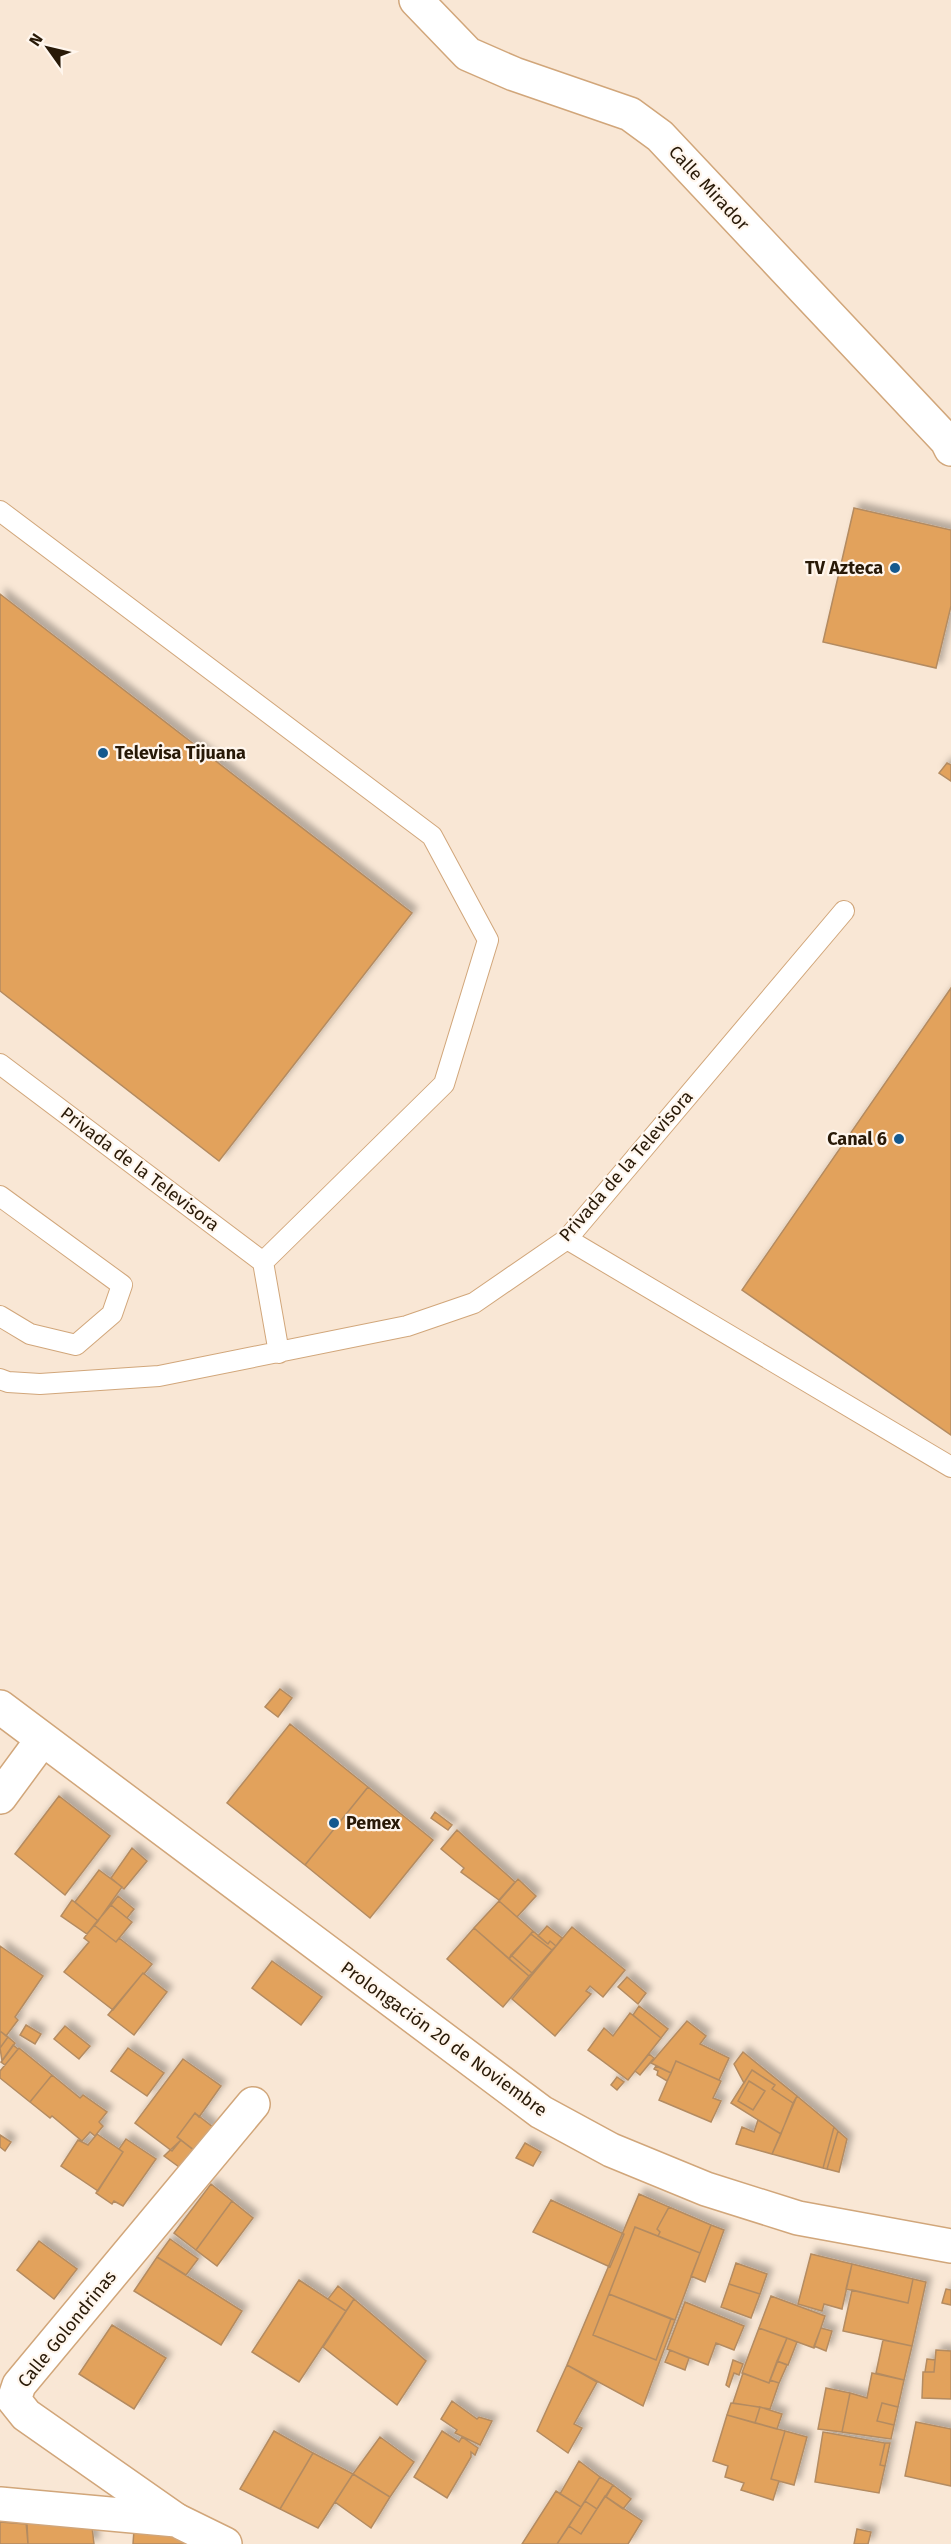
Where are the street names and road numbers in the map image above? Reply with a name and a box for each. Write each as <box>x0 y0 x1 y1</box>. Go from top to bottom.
street label: Calle Mirador <box>664 141 754 235</box>
street label: Privada de la Televisora <box>554 1086 698 1246</box>
street label: Privada de la Televisora <box>56 1102 224 1236</box>
street label: Prolongación 20 de Noviembre <box>337 1957 551 2121</box>
street label: Calle Golondrinas <box>13 2266 121 2392</box>

